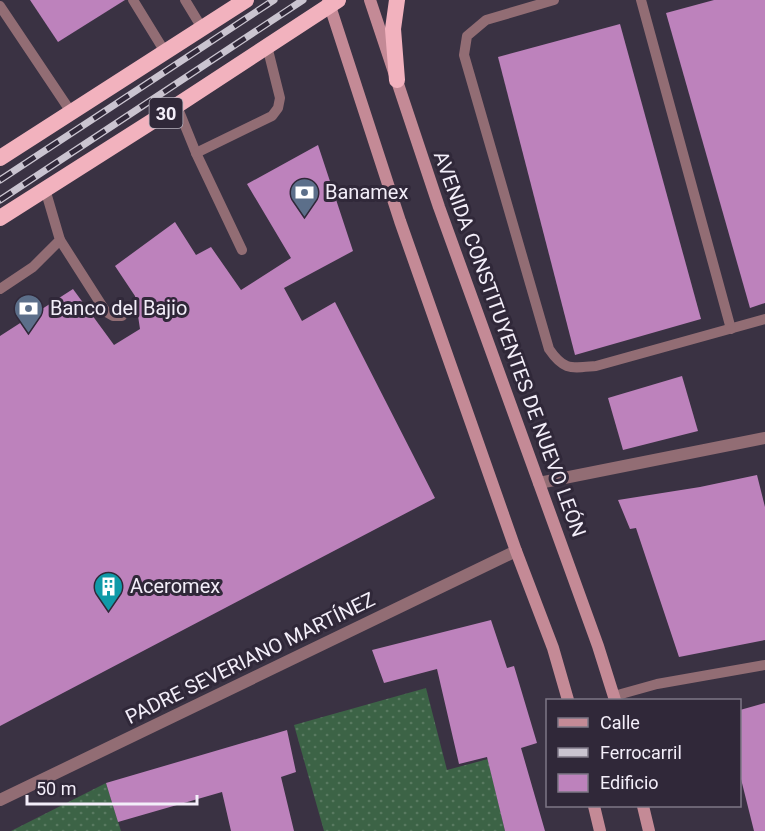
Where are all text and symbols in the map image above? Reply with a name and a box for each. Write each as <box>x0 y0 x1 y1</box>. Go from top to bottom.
road number: 30 <box>150 98 182 128</box>
street label: AVENIDA CONSTITUYENTES DE NUEVO LEÓN <box>429 148 591 540</box>
bank icon: Banamex <box>288 176 320 218</box>
place label: Banamex <box>325 180 408 204</box>
bank icon: Banco del Bajio <box>13 292 45 334</box>
place label: Banco del Bajio <box>50 296 187 320</box>
building icon: Aceromex <box>93 570 125 612</box>
place label: Aceromex <box>130 574 220 598</box>
street label: PADRE SEVERIANO MARTÍNEZ <box>121 587 379 729</box>
legend <box>546 699 741 807</box>
text: Calle <box>600 712 640 733</box>
text: Ferrocarril <box>600 742 682 763</box>
scale bar <box>27 768 196 806</box>
text: Edificio <box>600 772 659 793</box>
text: 50 m <box>36 778 76 799</box>

